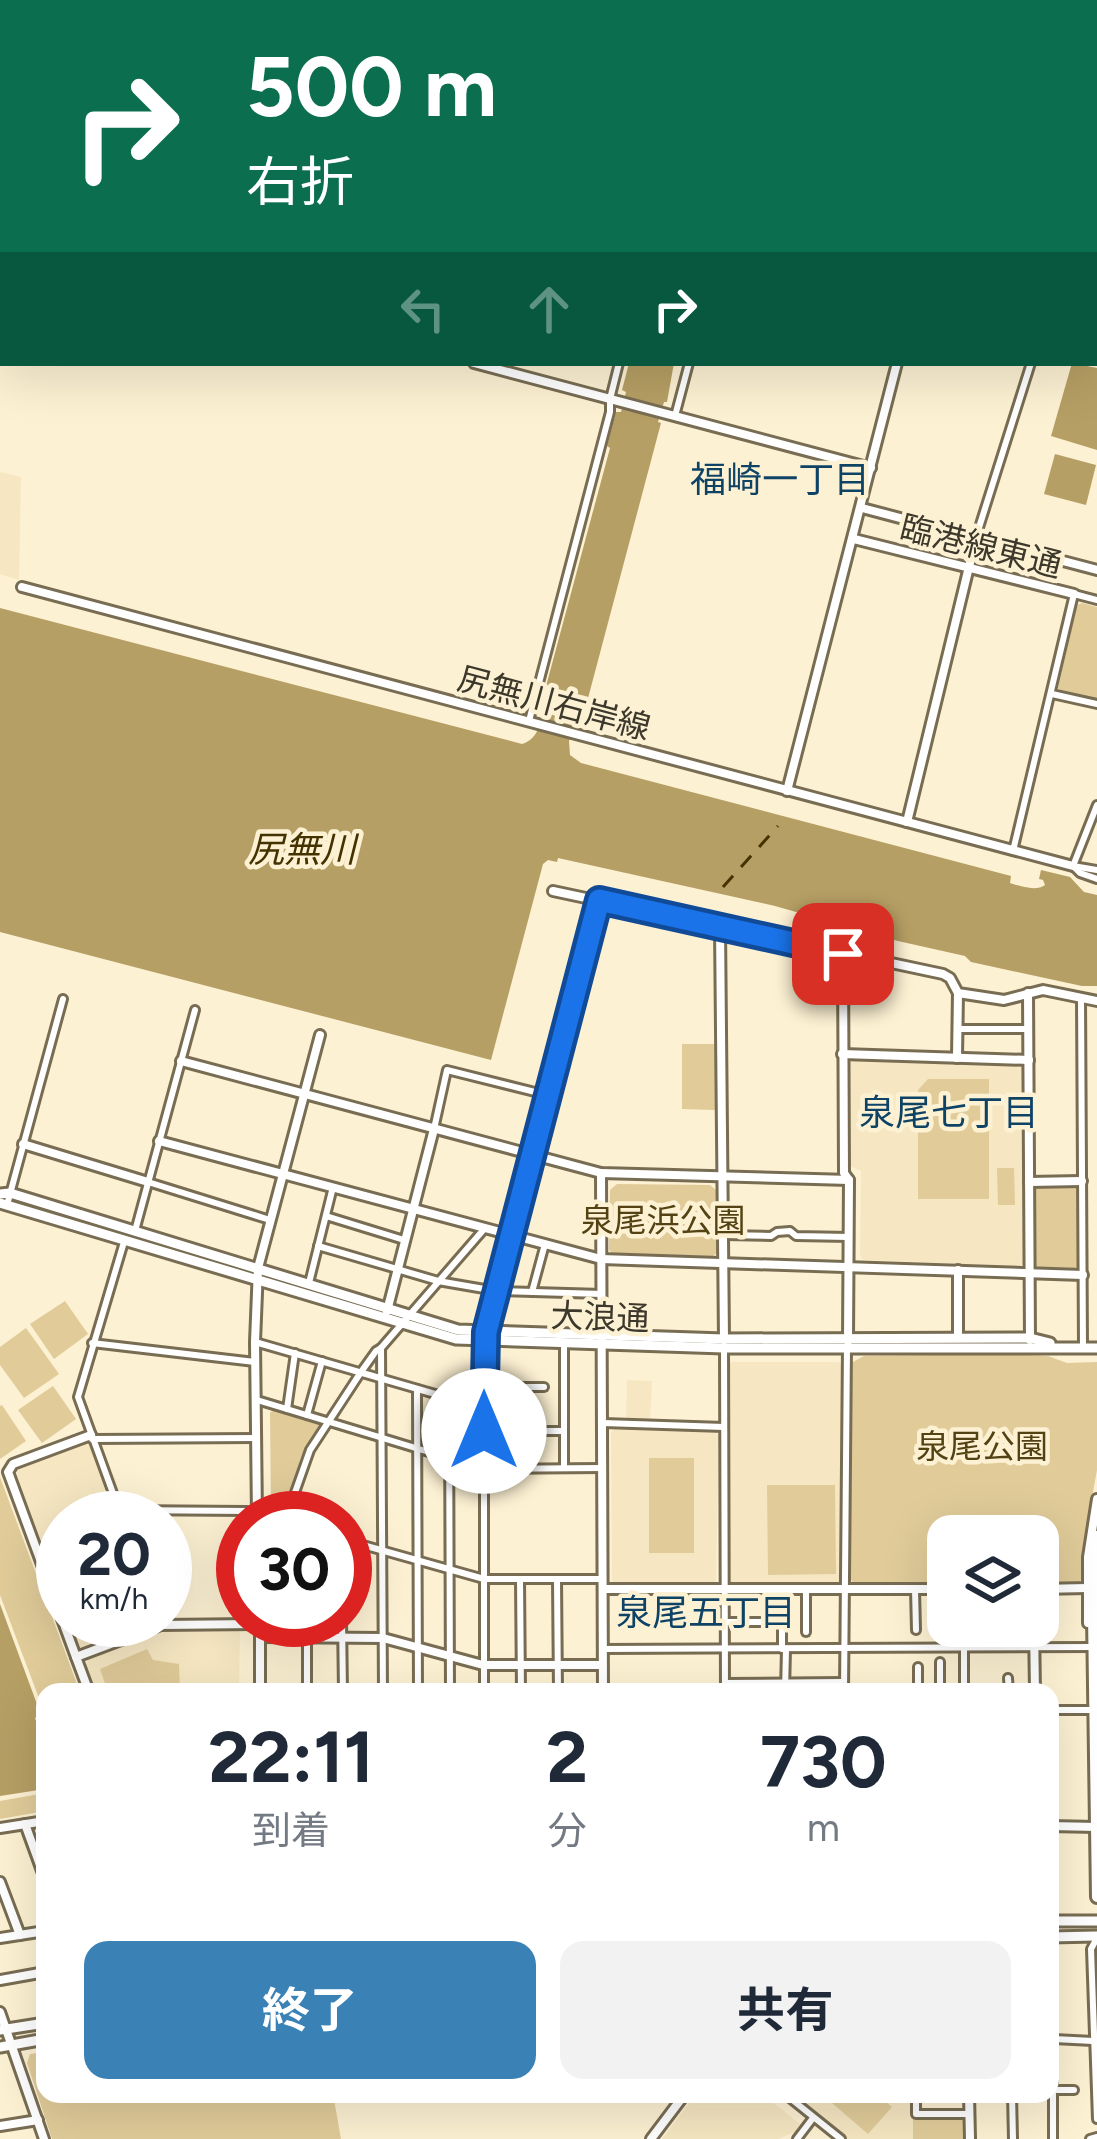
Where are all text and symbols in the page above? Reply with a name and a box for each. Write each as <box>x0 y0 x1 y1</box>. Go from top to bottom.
text: 500 m <box>246 36 497 137</box>
icon: right <box>48 48 204 204</box>
text: 右折 <box>246 150 354 215</box>
icon: left <box>390 276 456 342</box>
icon: ahead <box>516 276 582 342</box>
icon: right <box>642 276 708 342</box>
district label: 福崎一丁目 <box>690 458 870 501</box>
street label: 臨港線東通 <box>896 507 1066 585</box>
street label: 尻無川右岸線 <box>453 659 655 747</box>
water label: 尻無川 <box>248 828 360 871</box>
pin <box>792 903 894 1005</box>
icon: arrive <box>810 921 876 987</box>
district label: 泉尾七丁目 <box>859 1091 1039 1134</box>
park label: 泉尾浜公園 <box>581 1201 746 1240</box>
street label: 大浪通 <box>550 1296 650 1338</box>
position arrow <box>421 1368 547 1494</box>
park label: 泉尾公園 <box>916 1427 1048 1466</box>
speed limit sign: 30 <box>216 1491 372 1647</box>
map controls <box>927 1515 1059 1647</box>
button: layers <box>927 1515 1059 1647</box>
text: 20 <box>77 1518 151 1590</box>
text: km/h <box>80 1580 148 1617</box>
district label: 泉尾五丁目 <box>616 1591 796 1634</box>
text: 22:11 <box>208 1714 374 1800</box>
text: 2 <box>546 1714 588 1800</box>
text: 730 <box>760 1719 887 1805</box>
text: m <box>807 1804 840 1851</box>
text: 到着 <box>252 1807 330 1854</box>
text: 分 <box>548 1807 587 1854</box>
button: 終了 <box>84 1941 536 2079</box>
button: 共有 <box>560 1941 1011 2079</box>

